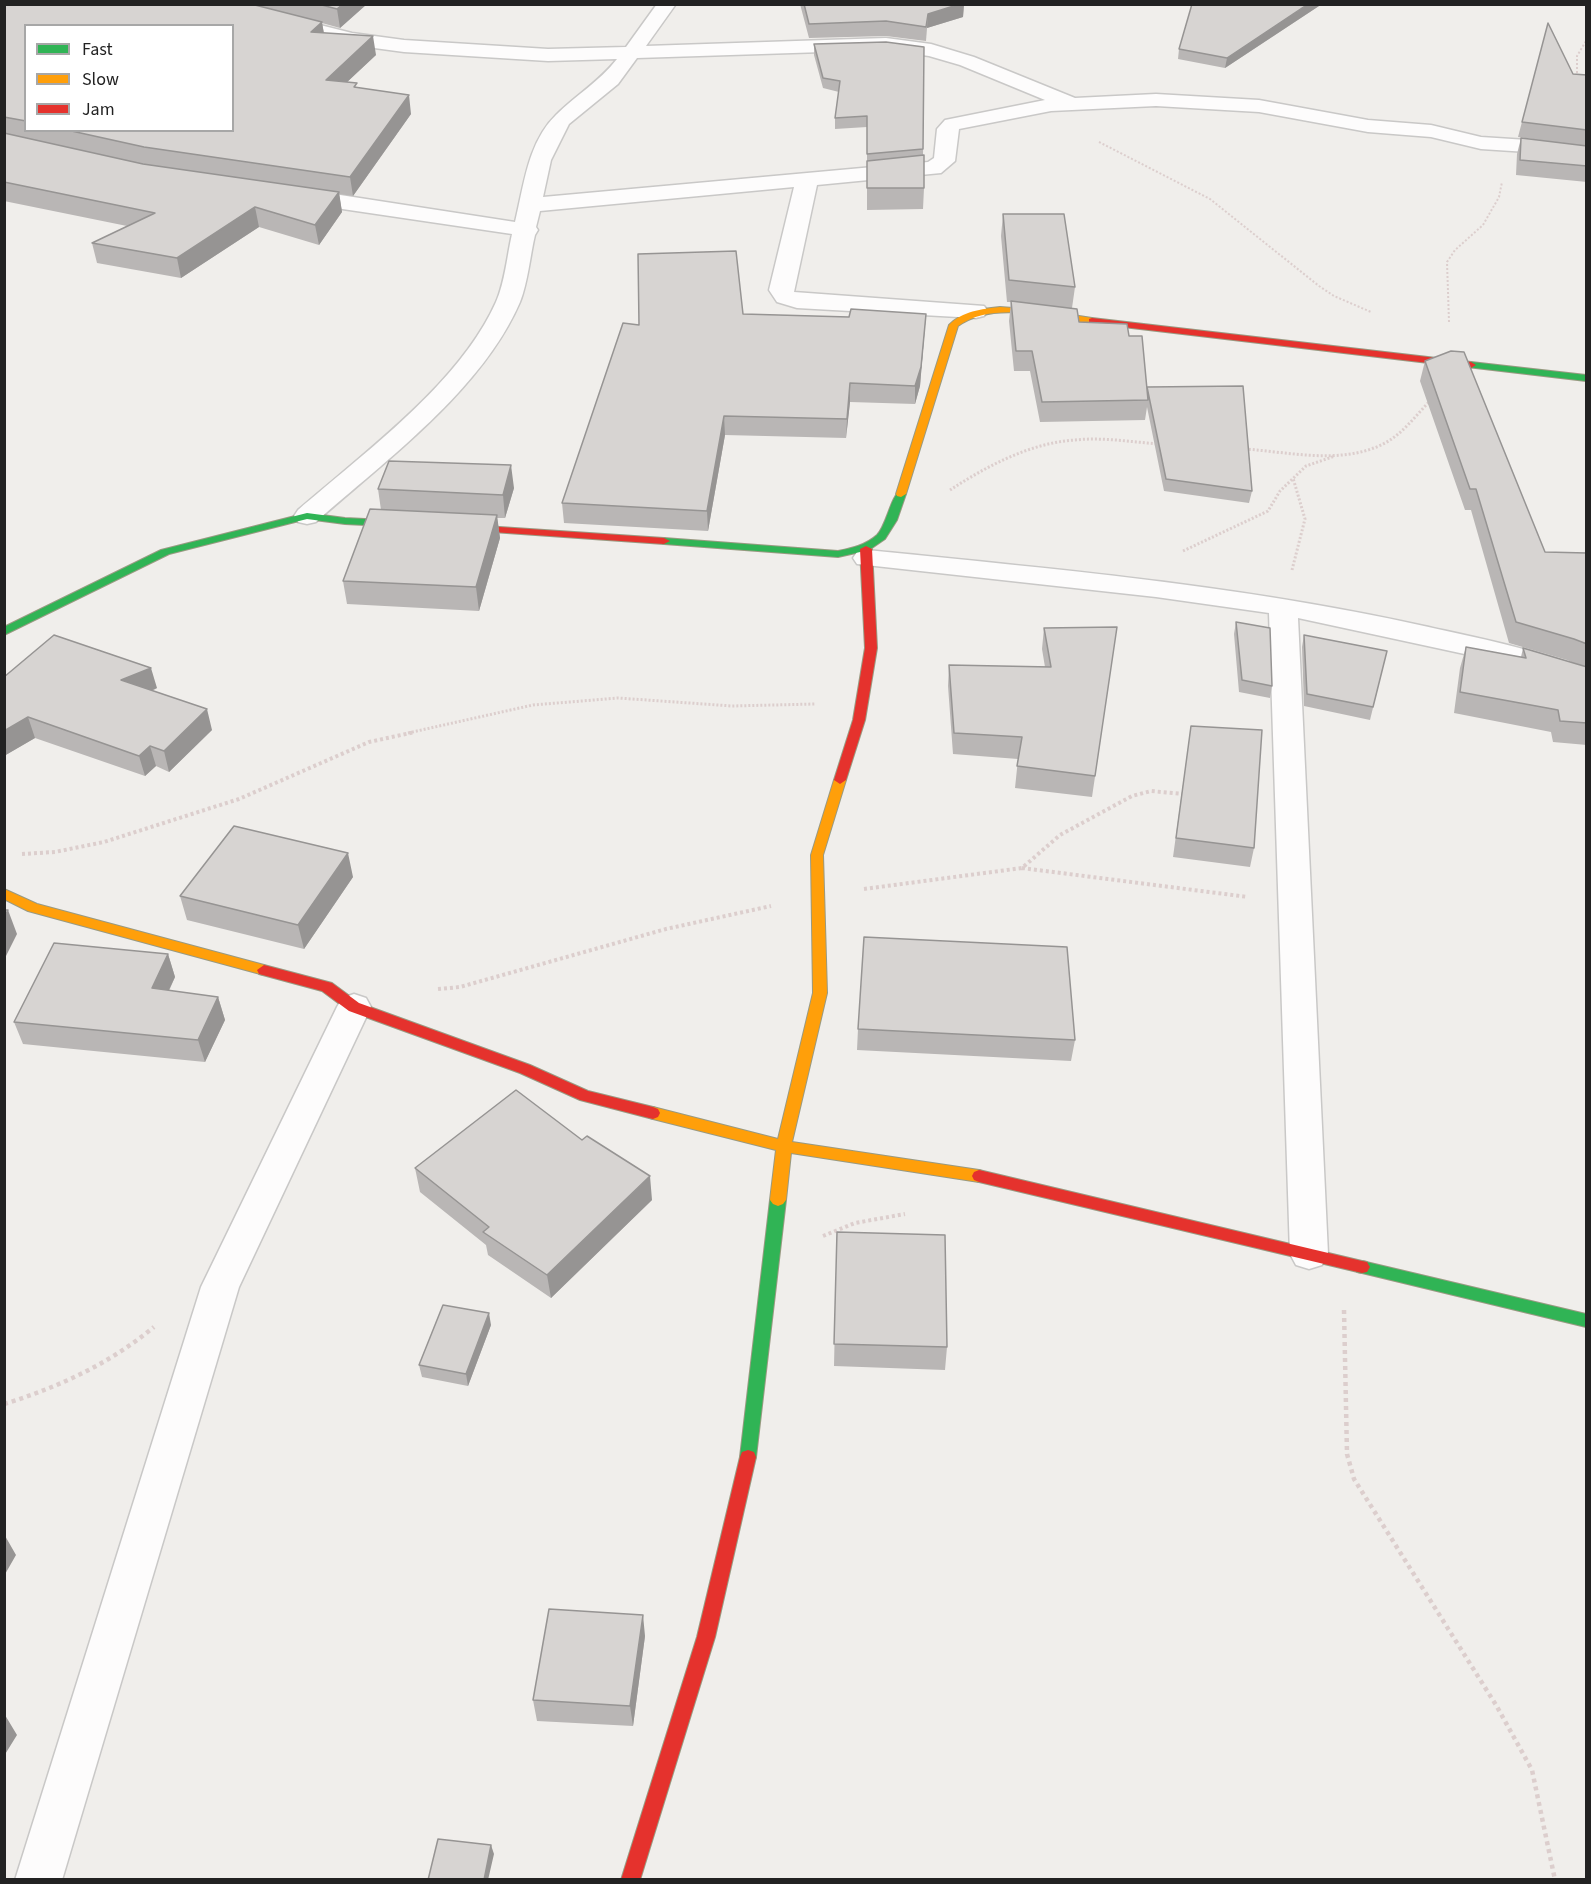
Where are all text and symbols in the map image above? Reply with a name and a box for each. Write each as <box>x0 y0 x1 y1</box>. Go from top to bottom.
legend <box>24 24 234 132</box>
text: Fast <box>82 37 113 62</box>
text: Slow <box>82 67 119 92</box>
text: Jam <box>82 97 115 122</box>

